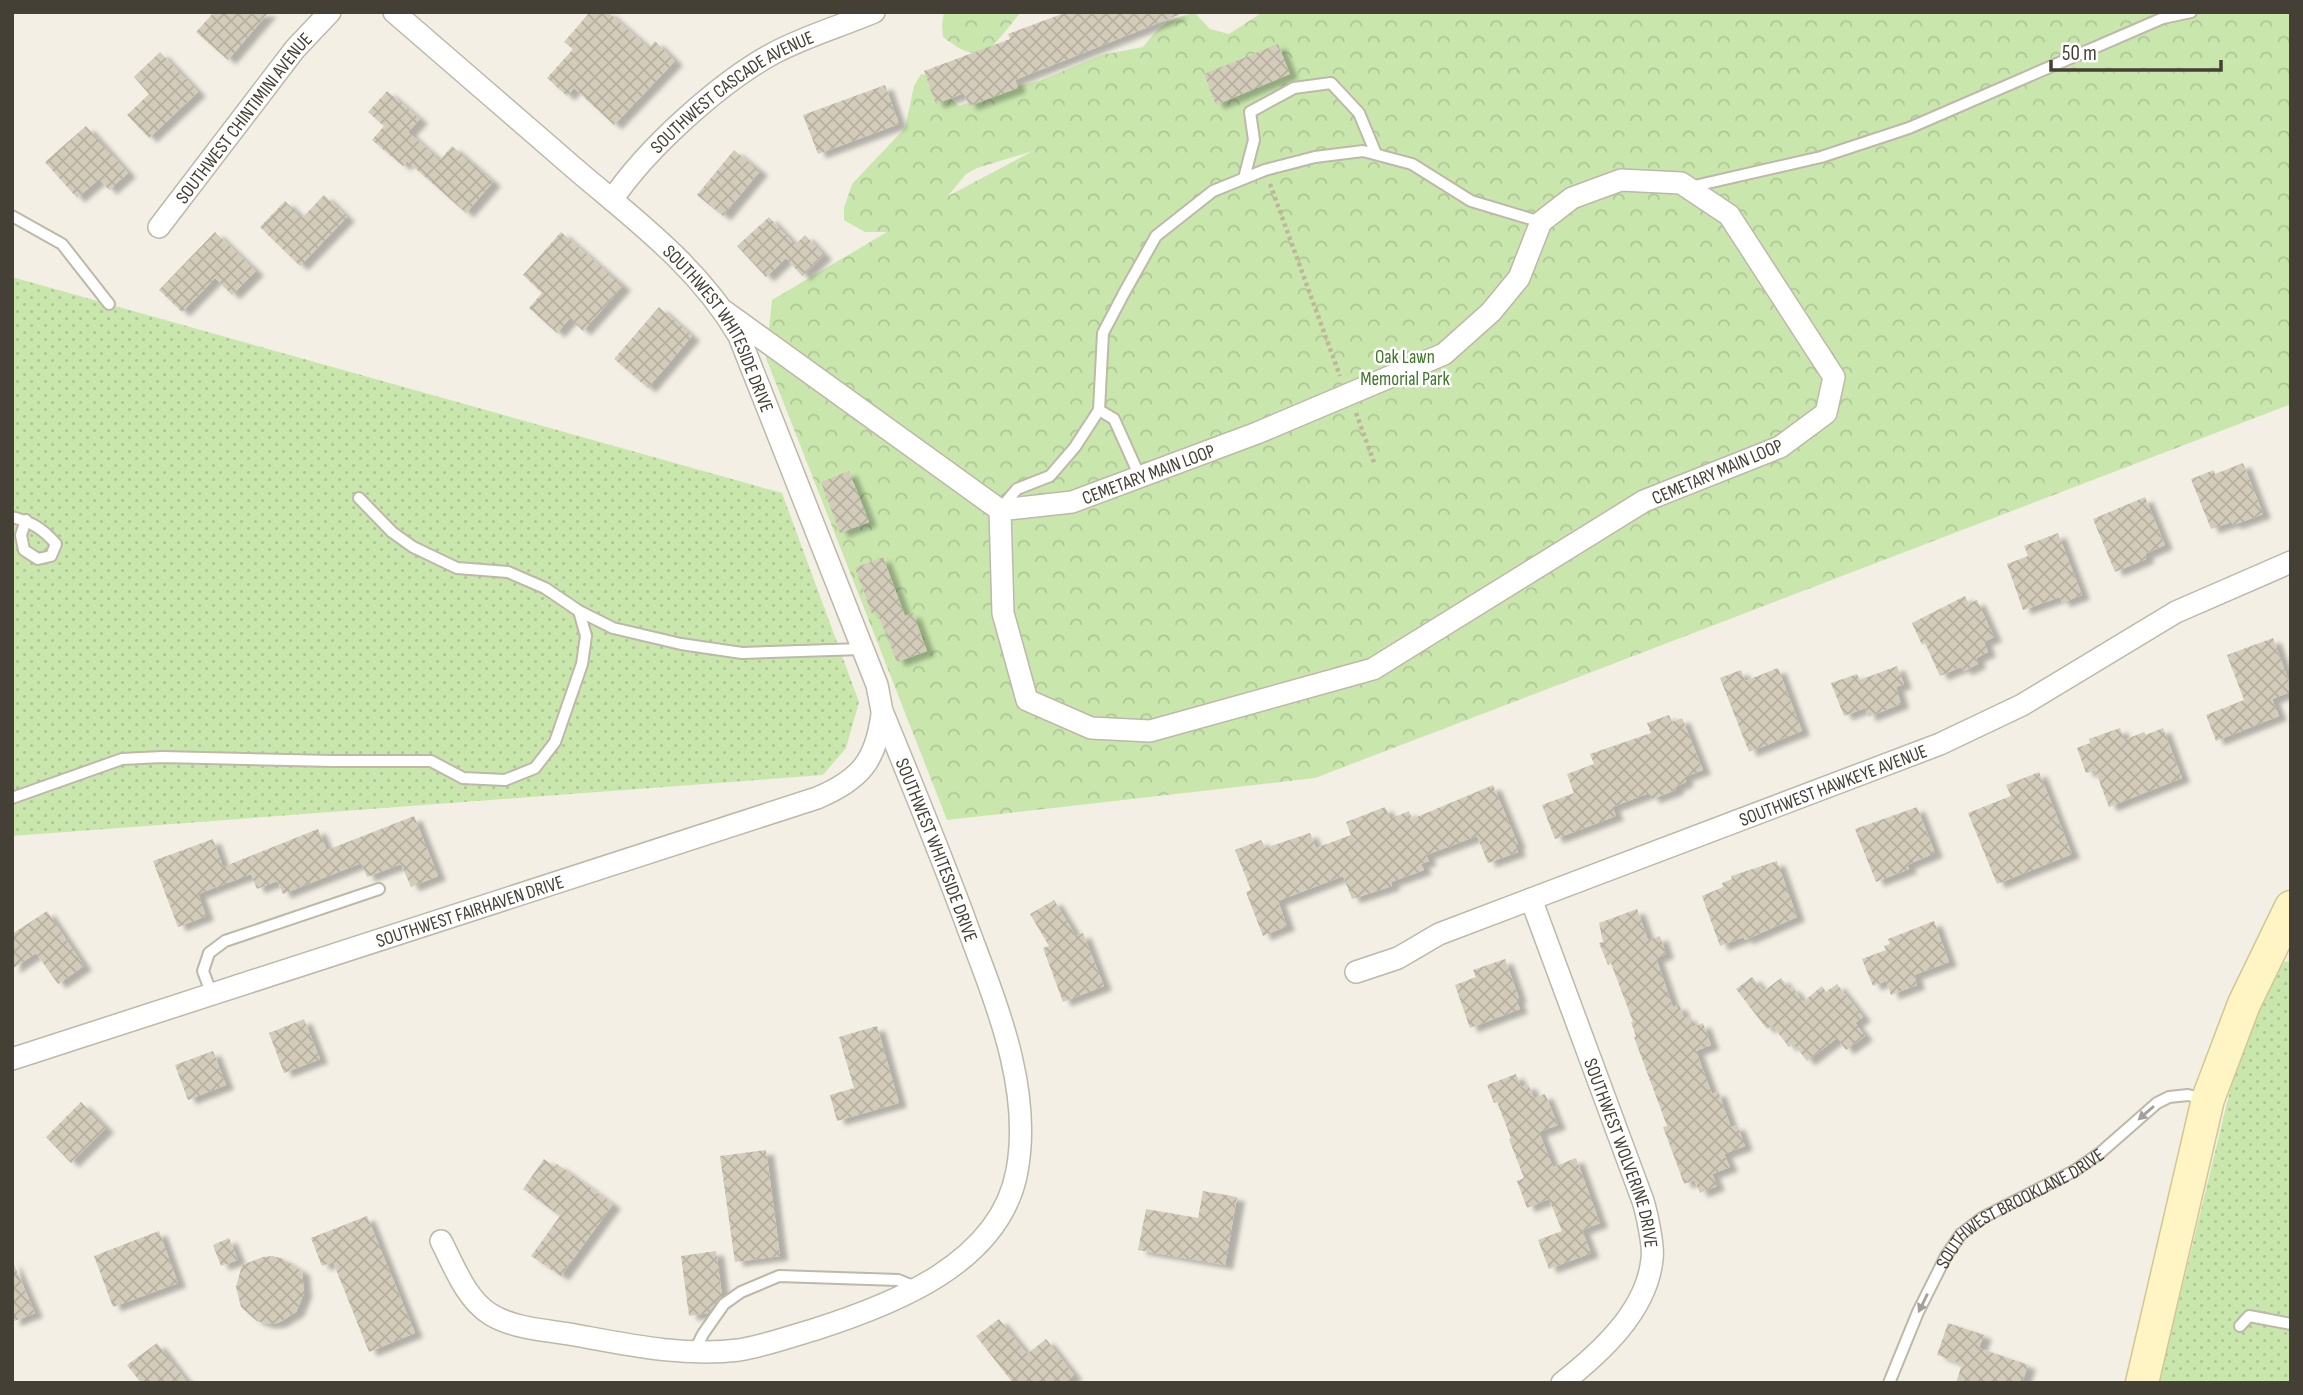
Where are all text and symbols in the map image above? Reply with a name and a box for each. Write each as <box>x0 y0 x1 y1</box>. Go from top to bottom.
street label: SOUTHWEST CASCADE AVENUE <box>646 26 817 159</box>
street label: SOUTHWEST CHINTIMINI AVENUE <box>171 28 317 209</box>
scale bar <box>2051 28 2221 72</box>
text: 50 m <box>2062 41 2097 66</box>
street label: SOUTHWEST WHITESIDE DRIVE <box>658 241 778 416</box>
park label: Oak Lawn Memorial Park <box>1360 346 1451 391</box>
street label: CEMETARY MAIN LOOP <box>1649 434 1787 510</box>
street label: CEMETARY MAIN LOOP <box>1079 440 1218 510</box>
street label: SOUTHWEST HAWKEYE AVENUE <box>1736 740 1931 832</box>
street label: SOUTHWEST WHITESIDE DRIVE <box>890 755 982 945</box>
street label: SOUTHWEST FAIRHAVEN DRIVE <box>373 871 567 953</box>
street label: SOUTHWEST WOLVERINE DRIVE <box>1578 1055 1662 1249</box>
one-way arrow <box>2137 1105 2154 1120</box>
street label: SOUTHWEST BROOKLANE DRIVE <box>1932 1144 2109 1273</box>
one-way arrow <box>1917 1293 1929 1313</box>

